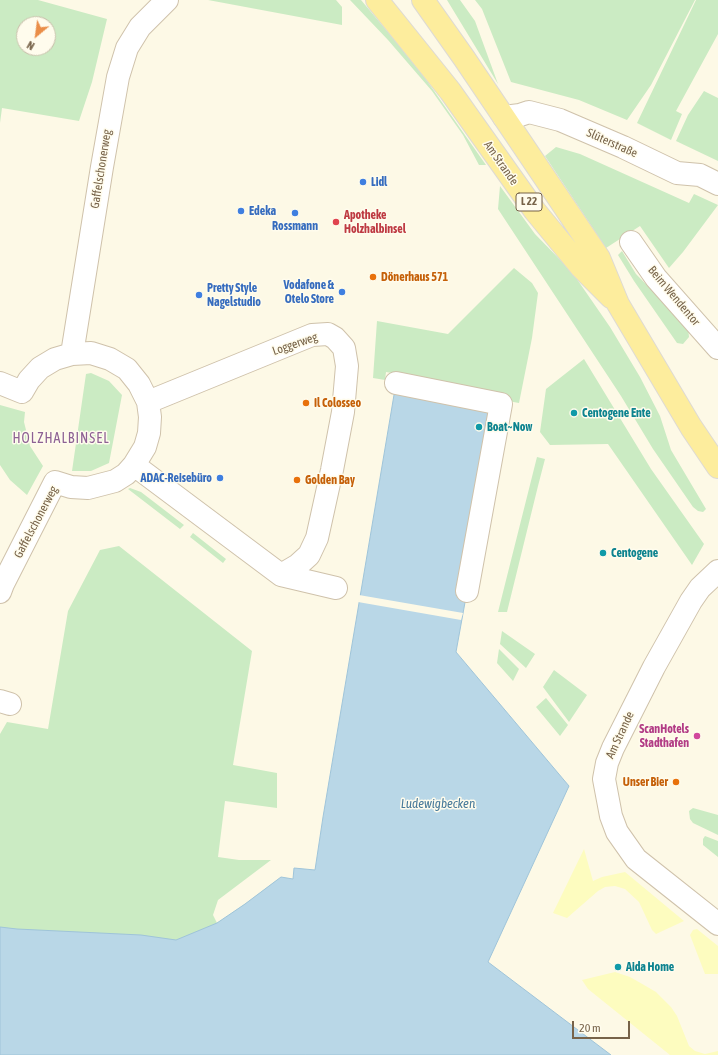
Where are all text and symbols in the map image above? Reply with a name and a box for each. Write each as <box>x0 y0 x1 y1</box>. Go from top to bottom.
north arrow <box>16 16 56 56</box>
text: N <box>25 39 36 52</box>
street label: Slüterstraße <box>584 125 640 161</box>
street label: Gaffelschonerweg <box>88 129 114 209</box>
street label: Am Strande <box>481 138 521 188</box>
place label: Lidl <box>371 175 387 189</box>
marker: Lidl <box>358 177 368 187</box>
road number: L 22 <box>516 193 542 211</box>
place label: Edeka <box>249 204 276 218</box>
marker: Edeka <box>236 206 246 216</box>
marker: Rossmann <box>290 208 300 218</box>
place label: Apotheke Holzhalbinsel <box>344 208 406 236</box>
marker: Apotheke Holzhalbinsel <box>331 217 341 227</box>
place label: Rossmann <box>272 219 318 233</box>
street label: Beim Wendentor <box>645 263 703 329</box>
place label: Dönerhaus 571 <box>381 270 448 284</box>
marker: Dönerhaus 571 <box>368 272 378 282</box>
place label: Vodafone & Otelo Store <box>283 278 334 306</box>
place label: Pretty Style Nagelstudio <box>207 281 261 309</box>
marker: Vodafone & Otelo Store <box>337 287 347 297</box>
marker: Pretty Style Nagelstudio <box>194 290 204 300</box>
street label: Loggerweg <box>271 330 319 358</box>
place label: Il Colosseo <box>314 396 361 410</box>
marker: Il Colosseo <box>301 398 311 408</box>
place label: Centogene Ente <box>582 406 651 420</box>
marker: Centogene Ente <box>569 408 579 418</box>
place label: Boat~Now <box>487 420 533 434</box>
marker: Boat~Now <box>474 422 484 432</box>
district label: HOLZHALBINSEL <box>12 431 110 447</box>
place label: ADAC-Reisebüro <box>141 471 212 485</box>
marker: ADAC-Reisebüro <box>215 473 225 483</box>
place label: Golden Bay <box>305 473 355 487</box>
marker: Golden Bay <box>292 475 302 485</box>
street label: Gaffelschonerweg <box>11 483 61 561</box>
place label: Centogene <box>611 546 658 560</box>
marker: Centogene <box>598 548 608 558</box>
street label: Am Strande <box>603 709 637 761</box>
place label: ScanHotels Stadthafen <box>639 722 689 750</box>
marker: ScanHotels Stadthafen <box>692 731 702 741</box>
place label: Unser Bier <box>623 775 668 789</box>
marker: Unser Bier <box>671 777 681 787</box>
water label: Ludewigbecken <box>401 796 475 812</box>
place label: Aida Home <box>626 960 674 974</box>
marker: Aida Home <box>613 962 623 972</box>
scale bar <box>574 1013 632 1039</box>
text: 20 m <box>579 1021 601 1035</box>

